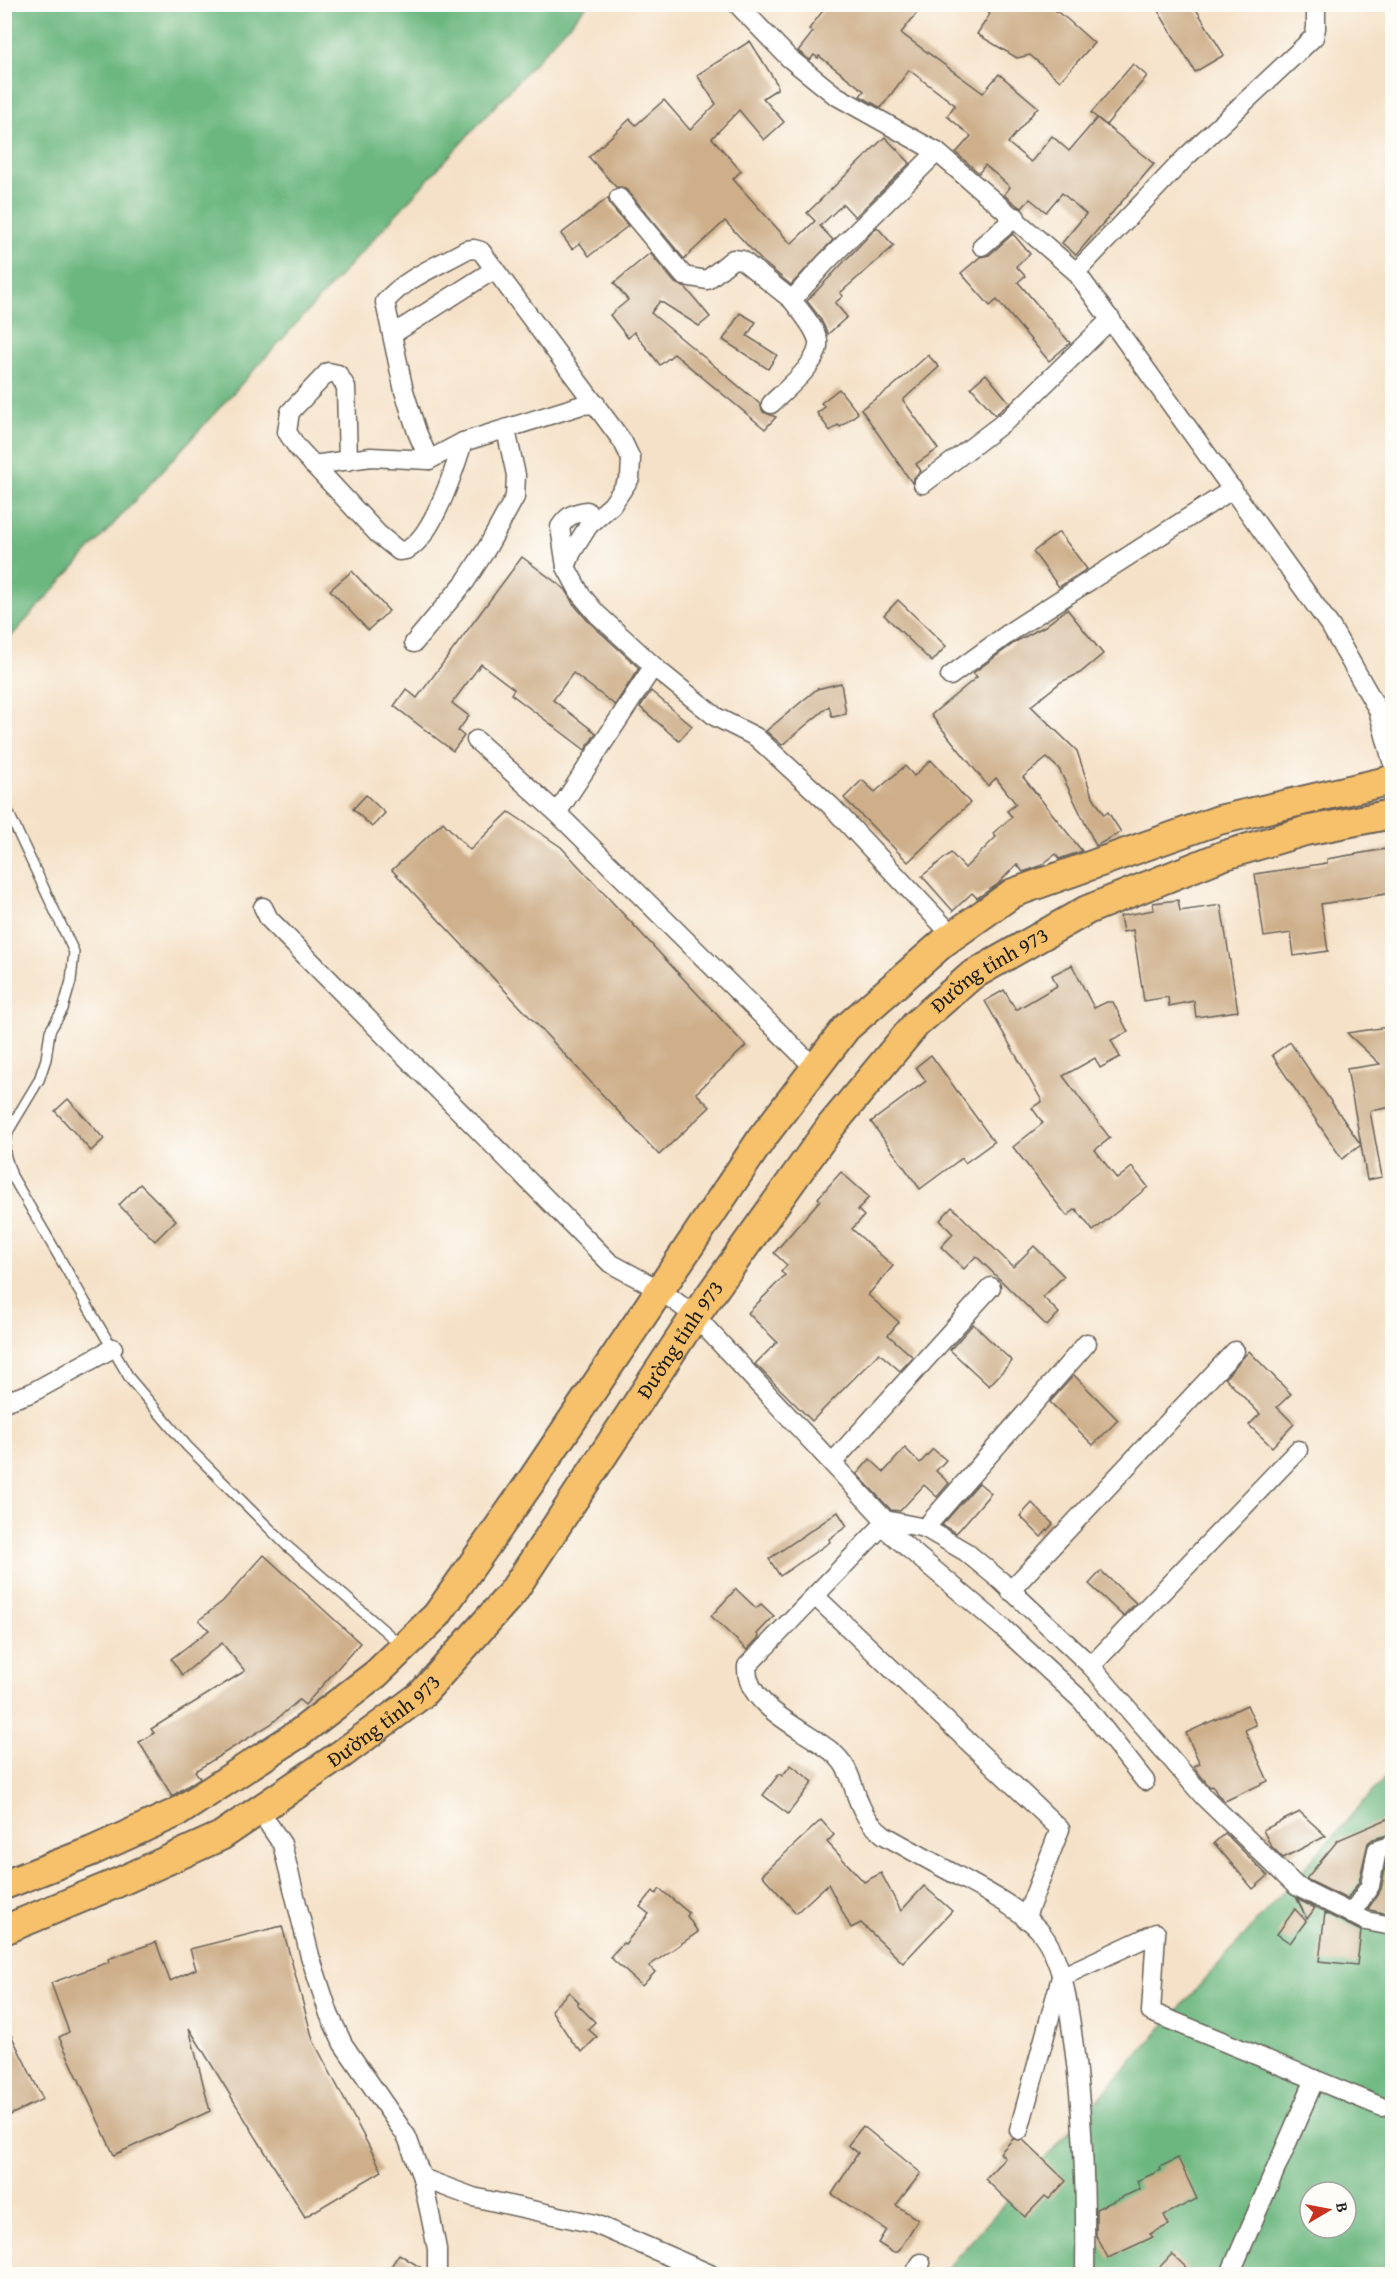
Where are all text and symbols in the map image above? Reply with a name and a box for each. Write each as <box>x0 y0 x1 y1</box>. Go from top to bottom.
street label: Đường tỉnh 973 <box>923 919 1054 1020</box>
street label: Đường tỉnh 973 <box>629 1274 731 1405</box>
street label: Đường tỉnh 973 <box>320 1667 448 1775</box>
north arrow <box>1298 2180 1358 2240</box>
text: B <box>1330 2200 1355 2214</box>

